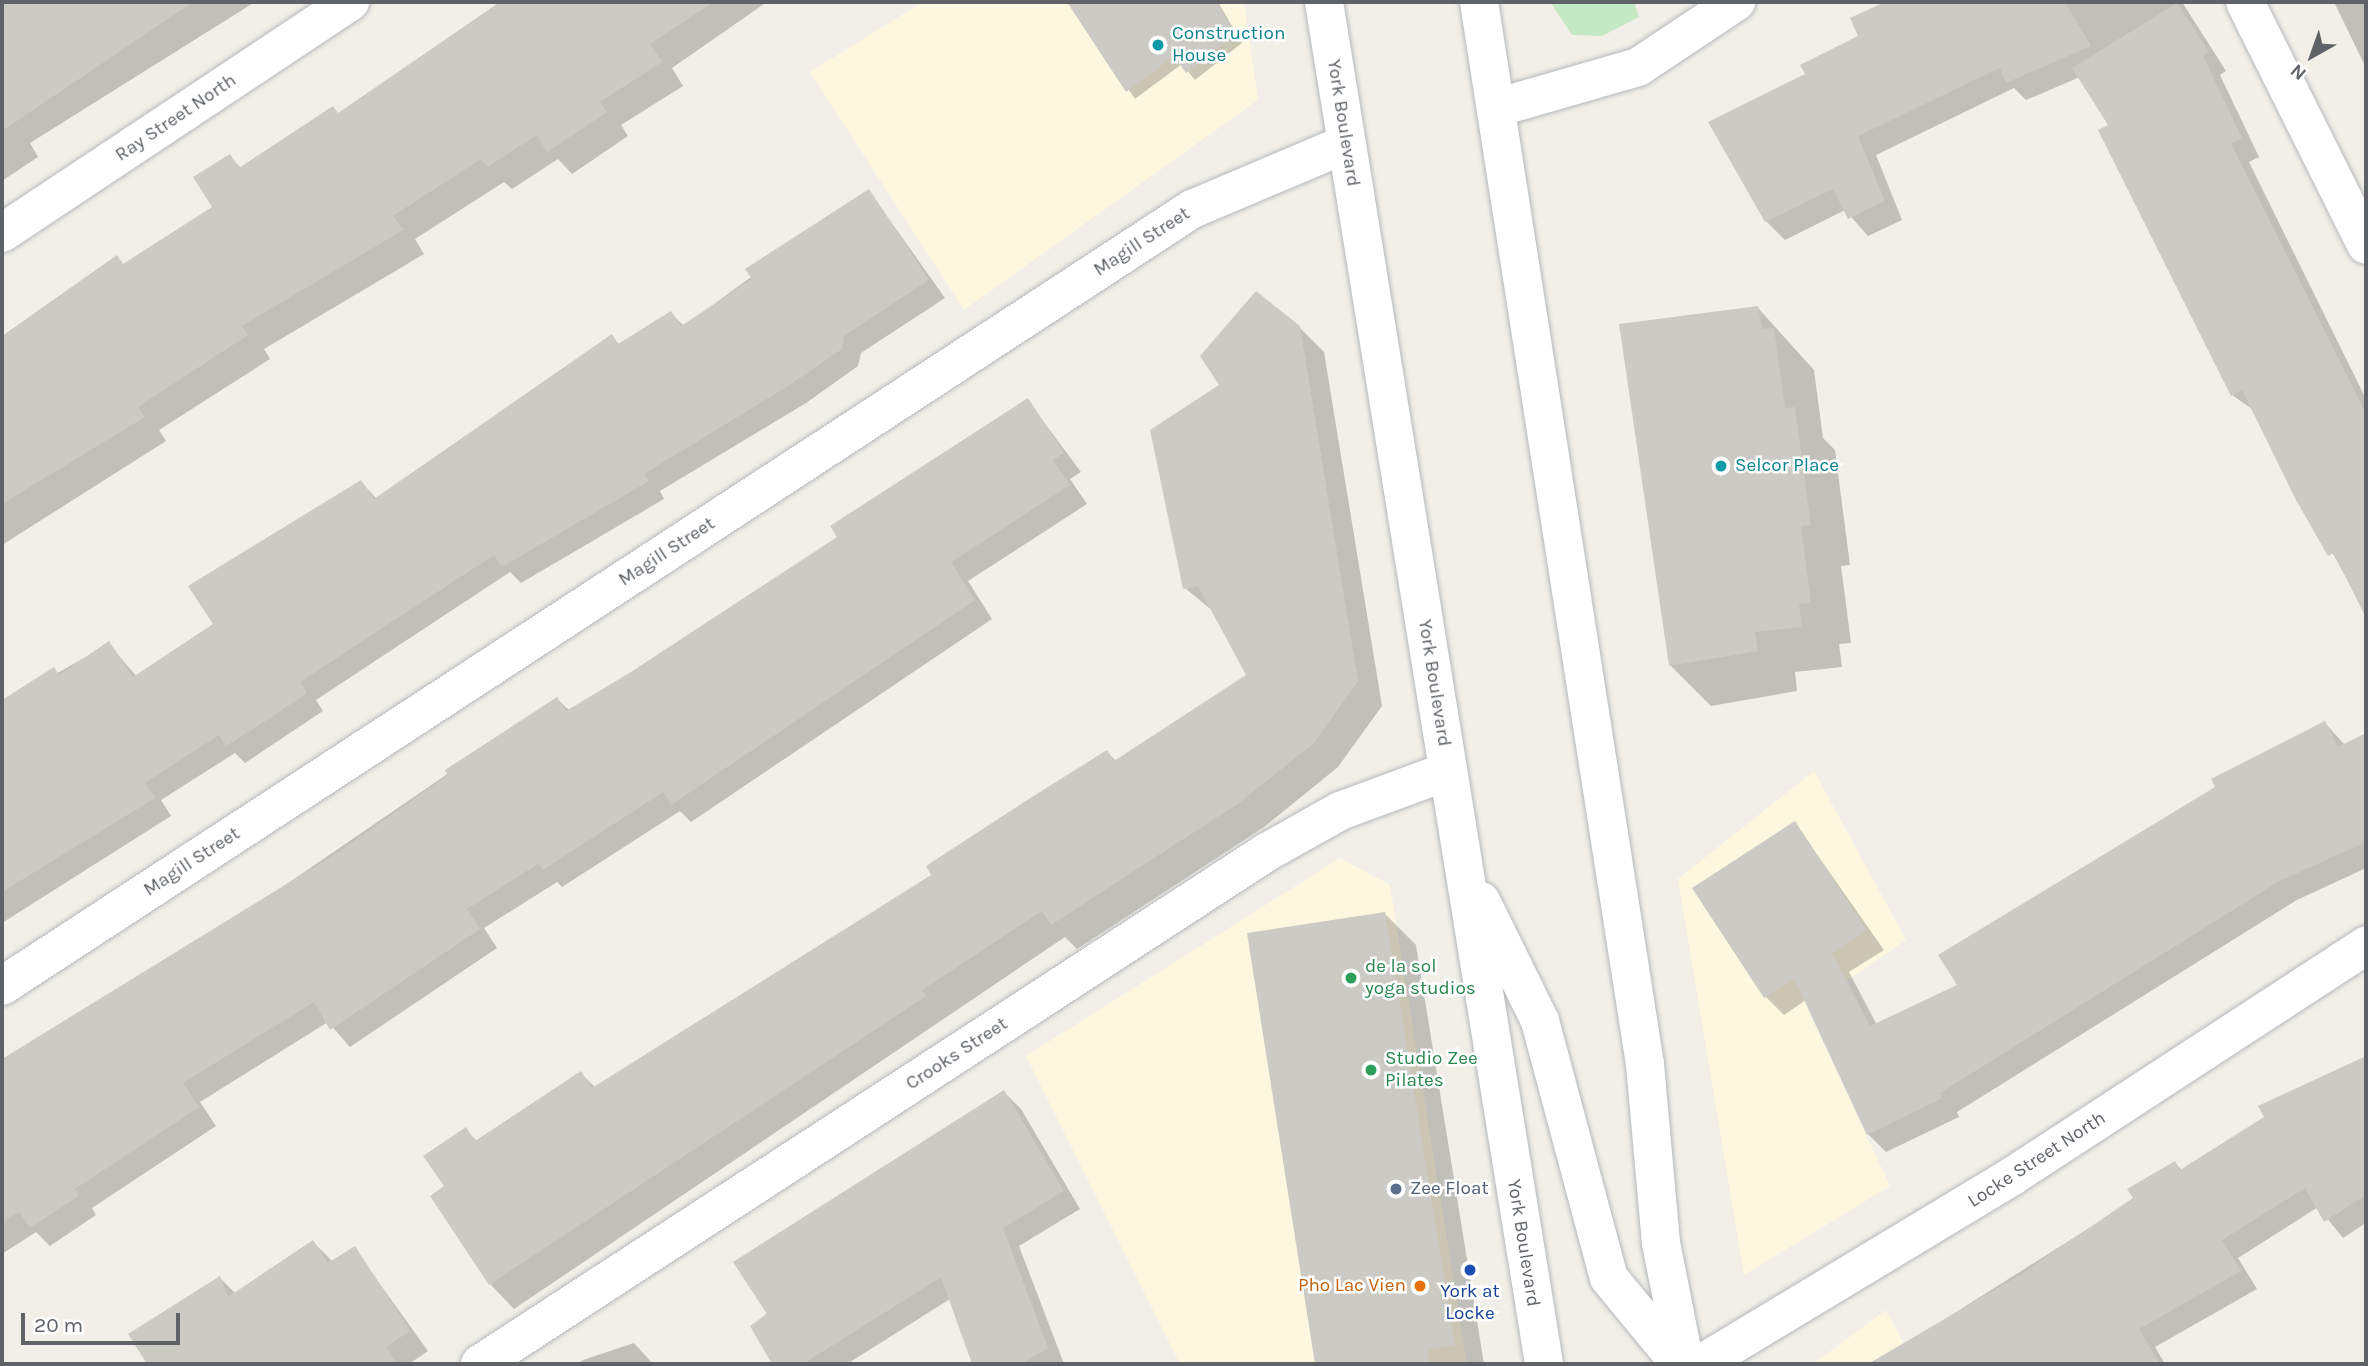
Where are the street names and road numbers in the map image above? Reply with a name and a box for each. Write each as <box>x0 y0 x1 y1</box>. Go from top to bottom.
street label: York Boulevard <box>1322 58 1364 188</box>
street label: Ray Street North <box>111 69 241 167</box>
street label: Magill Street <box>1090 202 1194 282</box>
street label: Magill Street <box>615 512 719 592</box>
street label: York Boulevard <box>1413 618 1455 748</box>
street label: Magill Street <box>140 822 244 902</box>
street label: Crooks Street <box>902 1013 1012 1095</box>
street label: Locke Street North <box>1964 1107 2110 1213</box>
street label: York Boulevard <box>1502 1178 1544 1308</box>

